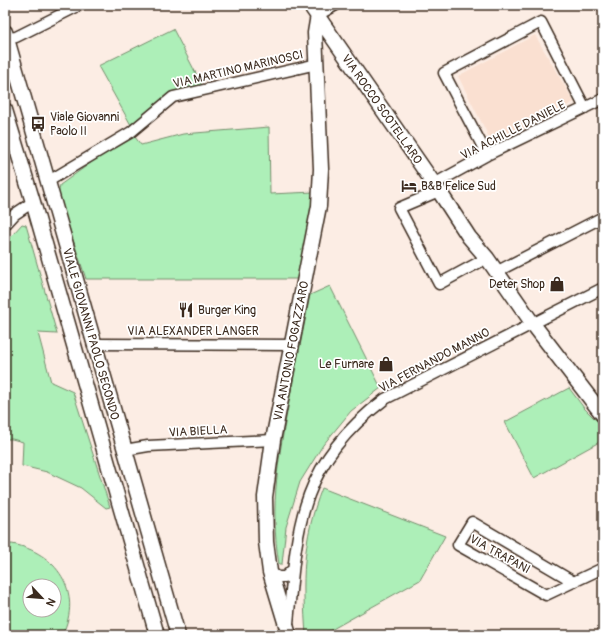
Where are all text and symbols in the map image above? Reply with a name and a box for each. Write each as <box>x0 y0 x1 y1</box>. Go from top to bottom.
street label: VIA MARTINO MARINOSCI <box>172 47 305 92</box>
street label: VIA ROCCO SCOTELLARO <box>338 52 425 167</box>
street label: VIA ACHILLE DANIELE <box>458 98 568 163</box>
place label: Viale Giovanni Paolo II <box>50 110 119 139</box>
bus stop icon: Viale Giovanni Paolo II <box>29 115 47 133</box>
hotel icon: B&B Felice Sud <box>400 177 418 195</box>
place label: B&B Felice Sud <box>421 179 496 194</box>
street label: VIALE GIOVANNI PAOLO SECONDO <box>59 247 122 422</box>
shop icon: Deter Shop <box>548 275 566 293</box>
place label: Deter Shop <box>489 277 545 292</box>
street label: VIA ANTONIO FOGAZZARO <box>271 280 312 422</box>
restaurant icon: Burger King <box>177 301 195 319</box>
place label: Burger King <box>198 303 256 318</box>
street label: VIA ALEXANDER LANGER <box>127 324 259 339</box>
street label: VIA FERNANDO MANNO <box>376 325 493 396</box>
shop icon: Le Furnare <box>377 355 395 373</box>
place label: Le Furnare <box>319 357 374 372</box>
street label: VIA BIELLA <box>168 422 228 441</box>
street label: VIA TRAPANI <box>467 532 533 577</box>
north arrow <box>22 578 62 618</box>
text: N <box>43 596 58 609</box>

